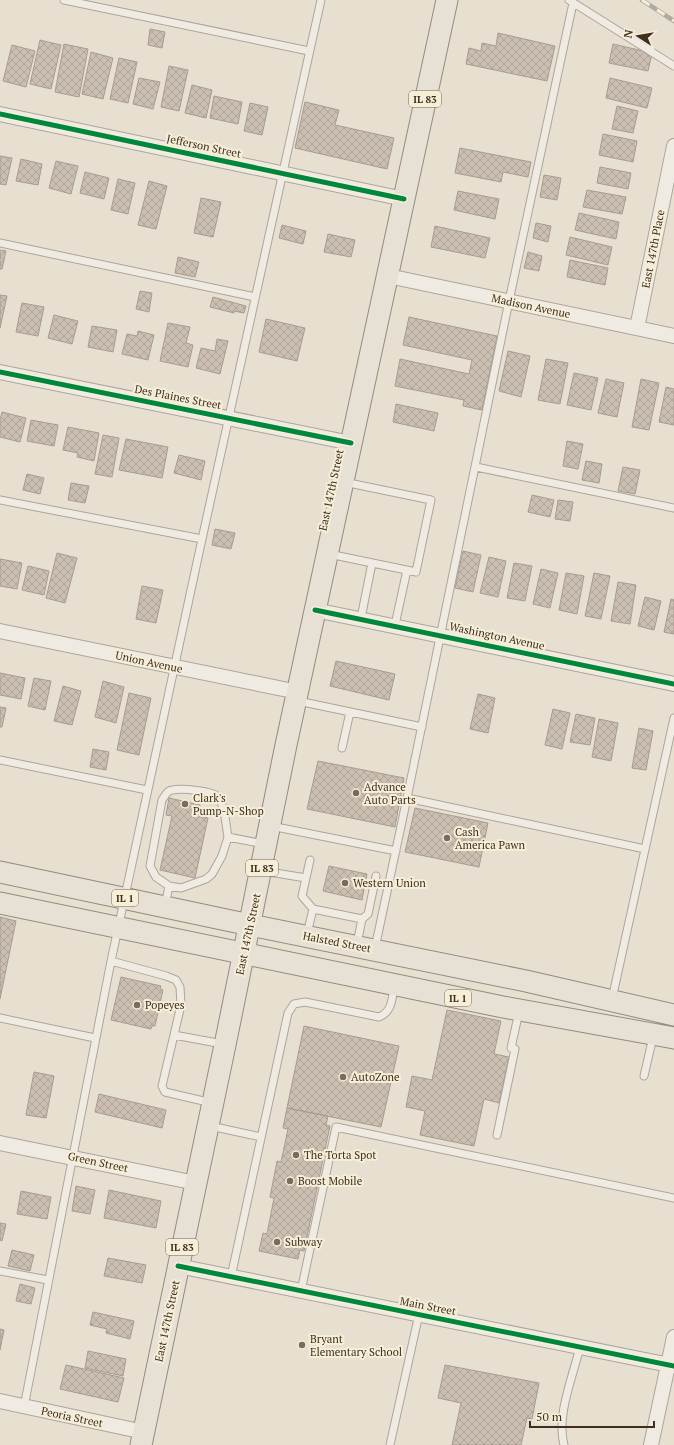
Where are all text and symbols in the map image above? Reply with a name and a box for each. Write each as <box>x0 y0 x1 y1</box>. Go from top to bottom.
north arrow <box>618 16 658 56</box>
text: N <box>621 28 636 39</box>
road number: IL 83 <box>409 91 441 107</box>
street label: Jefferson Street <box>165 131 243 161</box>
street label: East 147th Place <box>639 208 668 289</box>
street label: Madison Avenue <box>490 291 572 321</box>
street label: Des Plaines Street <box>133 382 223 412</box>
street label: East 147th Street <box>316 448 346 532</box>
street label: Washington Avenue <box>448 619 546 653</box>
street label: Union Avenue <box>114 648 184 676</box>
place label: Advance Auto Parts <box>364 780 416 807</box>
marker: Advance Auto Parts <box>351 788 361 798</box>
place label: Clark's Pump-N-Shop <box>193 791 264 818</box>
marker: Clark's Pump-N-Shop <box>180 799 190 809</box>
place label: Cash America Pawn <box>455 825 526 852</box>
marker: Cash America Pawn <box>442 833 452 843</box>
road number: IL 83 <box>246 860 278 876</box>
place label: Western Union <box>353 876 426 890</box>
marker: Western Union <box>340 878 350 888</box>
road number: IL 1 <box>112 890 138 906</box>
street label: East 147th Street <box>233 892 263 976</box>
street label: Halsted Street <box>302 929 372 955</box>
road number: IL 1 <box>445 990 471 1006</box>
place label: Popeyes <box>145 998 185 1012</box>
marker: Popeyes <box>132 1000 142 1010</box>
place label: AutoZone <box>351 1070 400 1084</box>
marker: AutoZone <box>338 1072 348 1082</box>
place label: The Torta Spot <box>304 1148 376 1162</box>
street label: Green Street <box>67 1149 129 1175</box>
marker: The Torta Spot <box>291 1150 301 1160</box>
place label: Boost Mobile <box>298 1174 363 1188</box>
marker: Boost Mobile <box>285 1176 295 1186</box>
place label: Subway <box>285 1235 323 1249</box>
marker: Subway <box>272 1237 282 1247</box>
road number: IL 83 <box>166 1239 198 1255</box>
street label: East 147th Street <box>152 1279 182 1363</box>
street label: Main Street <box>399 1294 457 1318</box>
place label: Bryant Elementary School <box>310 1332 402 1359</box>
marker: Bryant Elementary School <box>297 1340 307 1350</box>
scale bar <box>530 1403 654 1429</box>
street label: Peoria Street <box>40 1404 104 1430</box>
text: 50 m <box>536 1409 563 1424</box>

